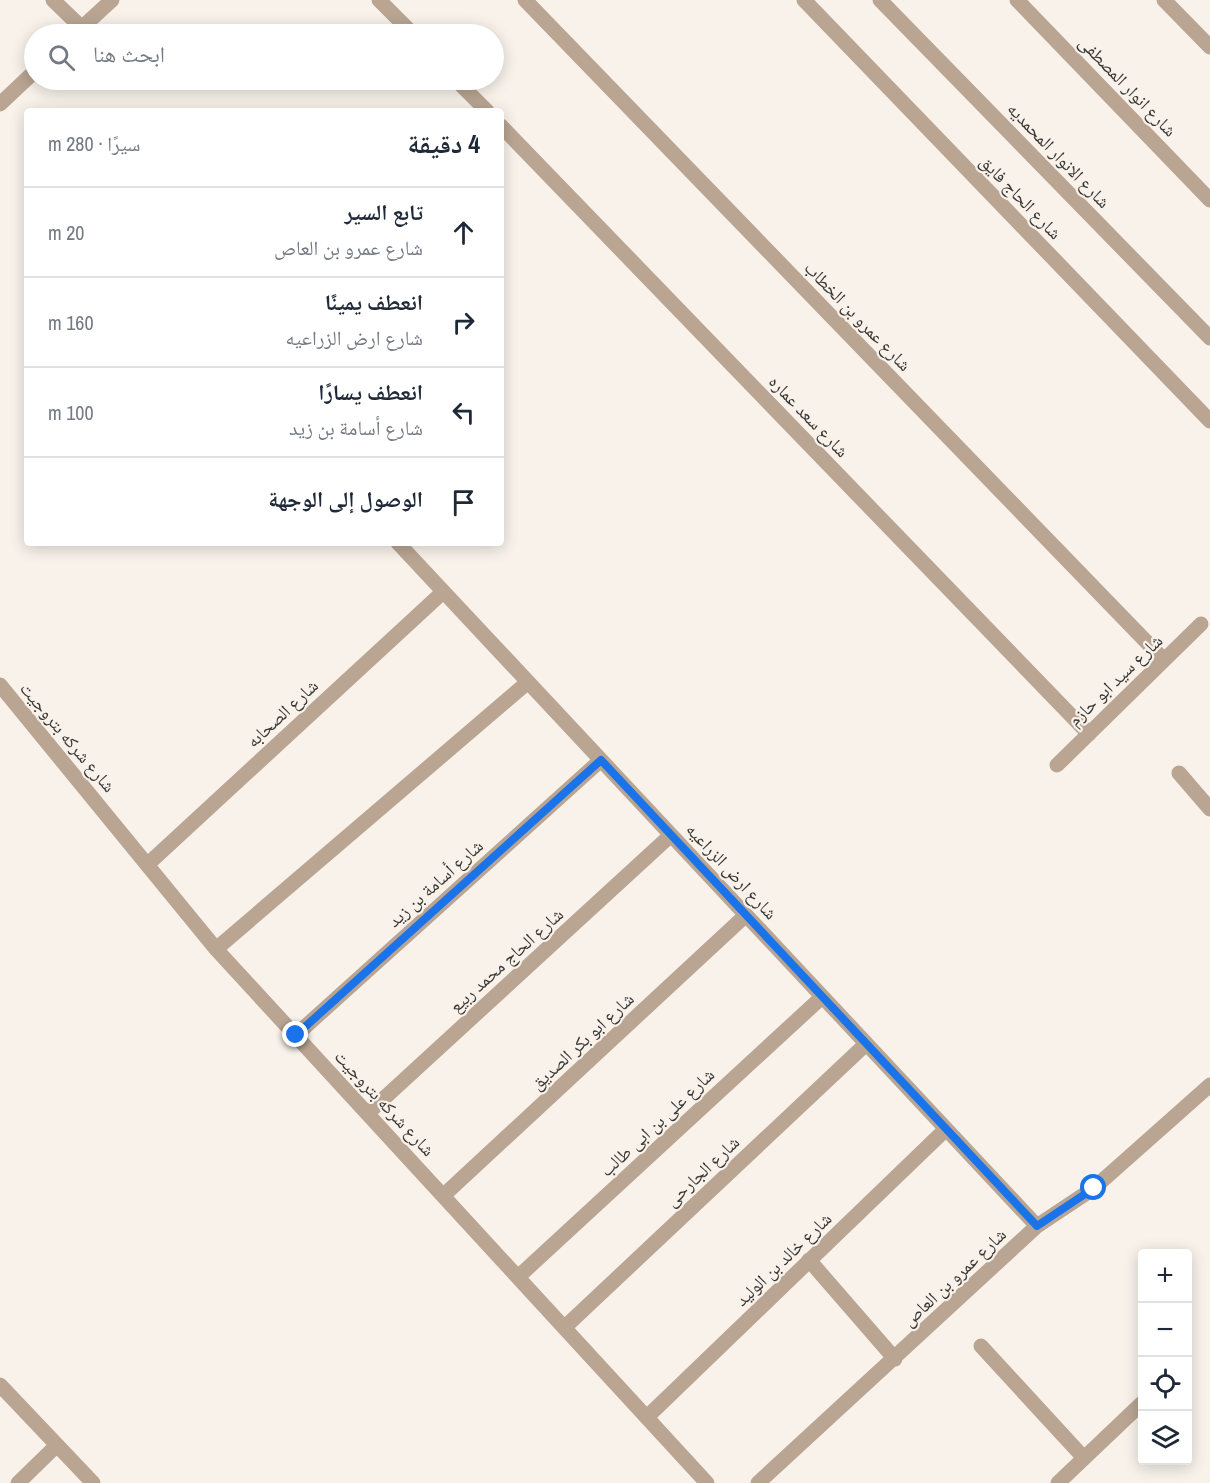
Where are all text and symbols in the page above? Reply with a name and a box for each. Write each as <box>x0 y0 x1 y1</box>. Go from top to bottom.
search box <box>24 24 504 90</box>
street label: شارع انوار المصطفى <box>1073 30 1183 142</box>
text: ابحث هنا <box>93 39 165 69</box>
icon: search <box>45 41 78 74</box>
street label: شارع الانوار المحمديه <box>1002 97 1116 213</box>
text: 4 دقيقة <box>408 126 480 161</box>
text: سيرًا · 280 m <box>48 130 141 157</box>
street label: شارع الحاج فايق <box>974 149 1068 245</box>
text: تابع السير <box>345 197 423 227</box>
icon: ahead <box>447 216 480 249</box>
text: 20 m <box>48 219 84 246</box>
text: شارع عمرو بن العاص <box>274 234 423 261</box>
street label: شارع عمرو بن الخطاب <box>799 255 917 377</box>
text: انعطف يمينًا <box>325 287 423 317</box>
icon: right <box>447 306 480 339</box>
text: 160 m <box>48 309 94 336</box>
text: شارع ارض الزراعيه <box>286 324 423 351</box>
street label: شارع سعد عماره <box>763 369 855 463</box>
text: انعطف يسارًا <box>318 377 423 407</box>
icon: left <box>447 396 480 429</box>
text: 100 m <box>48 399 94 426</box>
text: شارع أسامة بن زيد <box>289 414 423 441</box>
text: الوصول إلى الوجهة <box>268 484 423 514</box>
icon: arrive <box>447 486 480 519</box>
street label: شارع سيد ابو حازم <box>1062 628 1168 732</box>
street label: شارع الصحابه <box>241 673 323 753</box>
street label: شارع شركه بتروجيت <box>14 677 122 797</box>
street label: شارع ارض الزراعيه <box>681 817 783 925</box>
street label: شارع أسامة بن زيد <box>382 833 488 933</box>
street label: شارع الحاج محمد ربيع <box>443 902 569 1018</box>
street label: شارع ابو بكر الصديق <box>525 986 639 1096</box>
route end <box>282 1021 308 1047</box>
street label: شارع شركه بتروجيت <box>329 1044 441 1162</box>
street label: شارع على بن ابى طالب <box>594 1062 720 1182</box>
street label: شارع الجارحى <box>659 1130 745 1212</box>
route start <box>1080 1174 1106 1200</box>
street label: شارع خالد بن الوليد <box>729 1206 837 1312</box>
street label: شارع عمرو بن العاص <box>896 1222 1012 1332</box>
map controls <box>1138 1249 1192 1465</box>
button: + <box>1138 1249 1192 1303</box>
button: − <box>1138 1303 1192 1357</box>
button: locate <box>1138 1357 1192 1411</box>
button: layers <box>1138 1411 1192 1465</box>

